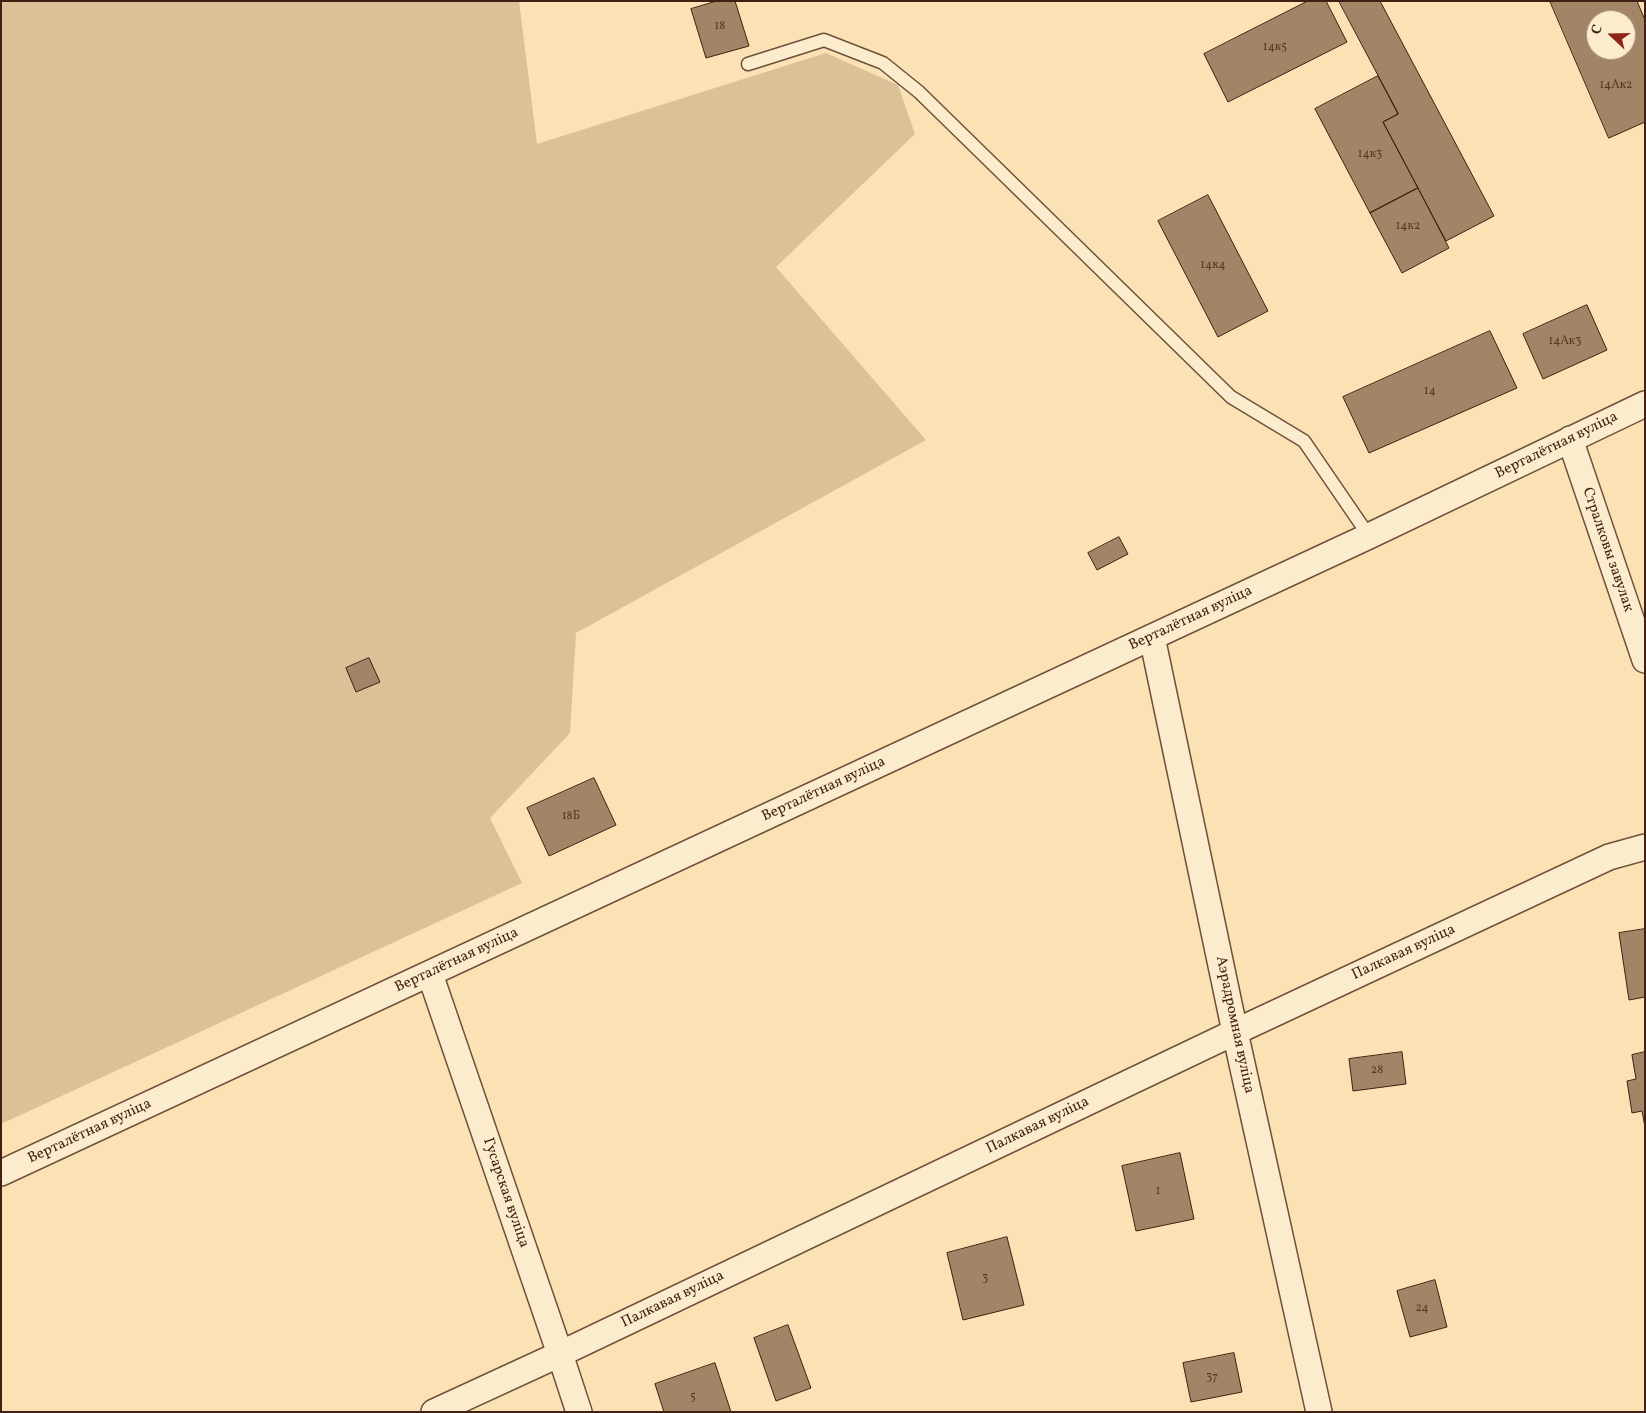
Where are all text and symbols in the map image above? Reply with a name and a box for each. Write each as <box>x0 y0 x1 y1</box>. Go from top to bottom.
north arrow <box>1586 10 1636 60</box>
house number: 18 <box>715 20 725 34</box>
text: С <box>1587 22 1608 37</box>
house number: 14к5 <box>1263 41 1287 55</box>
house number: 14Ак2 <box>1599 79 1633 93</box>
house number: 14к3 <box>1358 148 1382 162</box>
house number: 14к2 <box>1396 220 1420 234</box>
house number: 14к4 <box>1200 259 1226 273</box>
house number: 14Ак3 <box>1549 335 1581 349</box>
house number: 14 <box>1424 385 1436 399</box>
street label: Верталётная вуліца <box>1493 408 1621 484</box>
street label: Стралковы завулак <box>1577 485 1637 615</box>
street label: Верталётная вуліца <box>1126 582 1256 656</box>
street label: Верталётная вуліца <box>759 753 889 827</box>
house number: 18Б <box>562 810 580 824</box>
street label: Палкавая вуліца <box>1349 921 1459 985</box>
street label: Верталётная вуліца <box>392 924 522 998</box>
street label: Аэрадромная вуліца <box>1211 955 1257 1095</box>
house number: 28 <box>1371 1064 1383 1078</box>
street label: Палкавая вуліца <box>984 1093 1092 1159</box>
street label: Верталётная вуліца <box>25 1095 155 1169</box>
street label: Гусарская вуліца <box>478 1136 532 1250</box>
house number: 1 <box>1156 1185 1160 1199</box>
street label: Палкавая вуліца <box>619 1267 727 1333</box>
house number: 3 <box>982 1272 988 1286</box>
house number: 24 <box>1415 1302 1429 1316</box>
house number: 37 <box>1206 1371 1218 1385</box>
house number: 5 <box>690 1391 696 1405</box>

